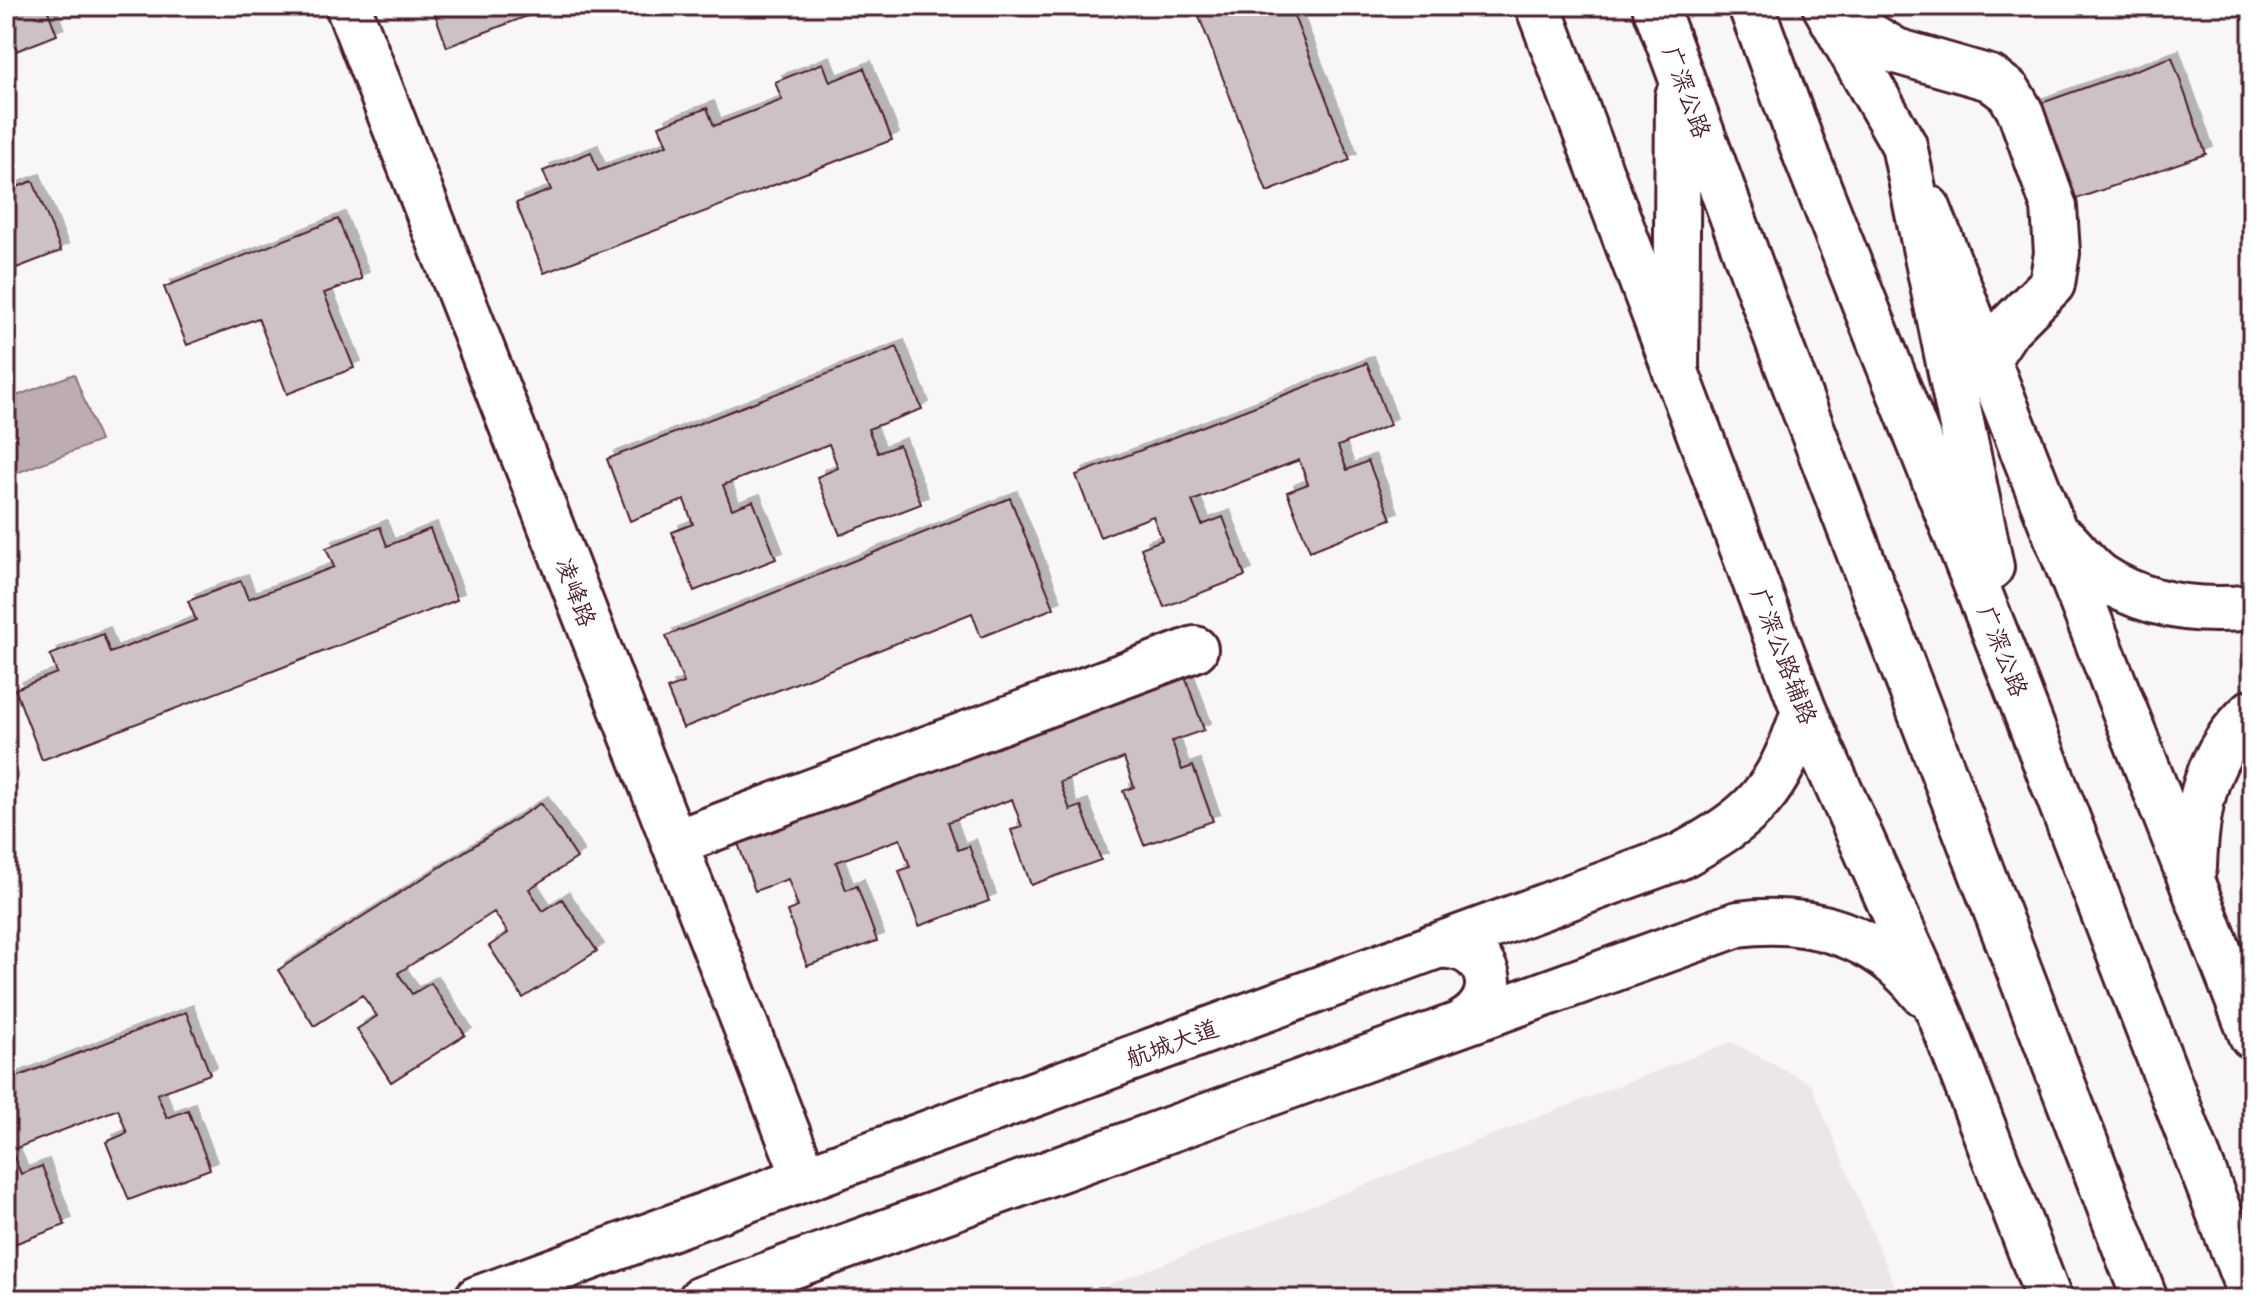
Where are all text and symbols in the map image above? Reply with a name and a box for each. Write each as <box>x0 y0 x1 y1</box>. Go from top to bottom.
street label: 广深公路 <box>1657 42 1717 142</box>
street label: 凌峰路 <box>550 553 602 631</box>
street label: 广深公路辅路 <box>1745 584 1823 728</box>
street label: 广深公路 <box>1972 601 2034 701</box>
street label: 航城大道 <box>1122 1013 1222 1073</box>

